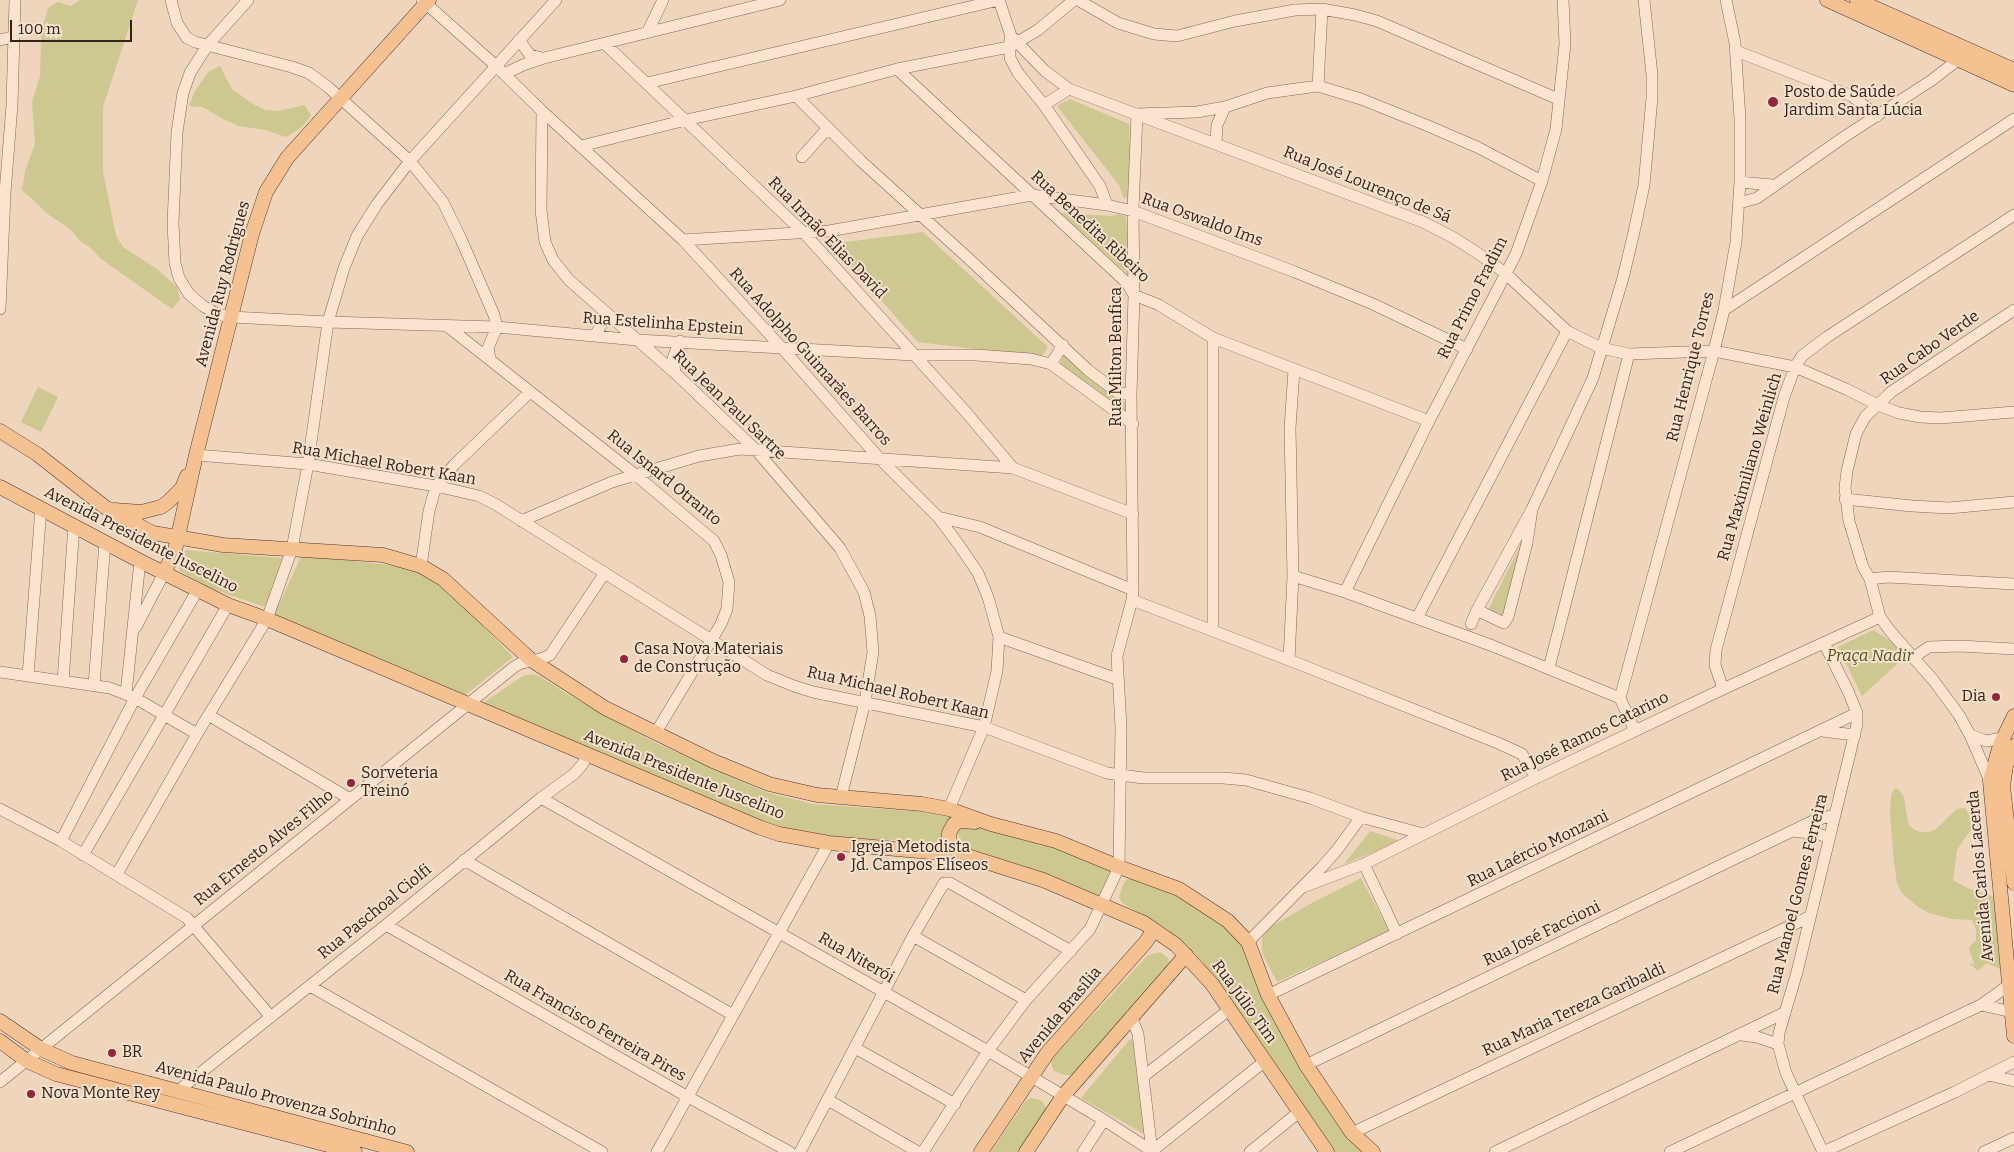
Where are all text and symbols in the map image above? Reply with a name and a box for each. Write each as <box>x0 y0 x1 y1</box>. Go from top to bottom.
scale bar <box>12 10 135 42</box>
text: 100 m <box>18 20 61 38</box>
place label: Posto de Saúde Jardim Santa Lúcia <box>1784 83 1923 121</box>
marker: Posto de Saúde Jardim Santa Lúcia <box>1766 95 1780 109</box>
street label: Rua José Lourenço de Sá <box>1280 143 1454 227</box>
street label: Rua Benedita Ribeiro <box>1027 167 1153 287</box>
street label: Rua Irmão Elias David <box>764 173 890 303</box>
street label: Rua Oswaldo Ims <box>1139 189 1265 251</box>
street label: Avenida Ruy Rodrigues <box>192 199 254 369</box>
street label: Rua Primo Fradim <box>1434 234 1512 362</box>
street label: Rua Adolpho Guimarães Barros <box>725 264 895 450</box>
street label: Rua Milton Benfica <box>1107 287 1127 427</box>
street label: Rua Henrique Torres <box>1663 290 1719 444</box>
street label: Rua Cabo Verde <box>1877 307 1983 389</box>
street label: Rua Estelinha Epstein <box>582 309 744 339</box>
street label: Rua Jean Paul Sartre <box>668 346 790 464</box>
street label: Rua Maximiliano Weinlich <box>1714 371 1786 563</box>
street label: Rua Isnard Otranto <box>603 426 725 530</box>
street label: Rua Michael Robert Kaan <box>291 438 477 490</box>
street label: Avenida Presidente Juscelino <box>41 483 241 597</box>
place label: Casa Nova Materiais de Construção <box>634 640 783 678</box>
park label: Praça Nadir <box>1827 647 1913 667</box>
marker: Casa Nova Materiais de Construção <box>618 653 630 665</box>
street label: Rua Michael Robert Kaan <box>805 663 991 723</box>
place label: Dia <box>1961 687 1986 707</box>
street label: Rua José Ramos Catarino <box>1498 688 1672 786</box>
marker: Dia <box>1990 691 2002 703</box>
street label: Avenida Presidente Juscelino <box>581 726 787 824</box>
place label: Sorveteria Treinó <box>361 764 438 802</box>
marker: Sorveteria Treinó <box>345 777 357 789</box>
street label: Rua Ernesto Alves Filho <box>190 786 338 910</box>
street label: Avenida Carlos Lacerda <box>1964 789 1998 963</box>
street label: Rua Manoel Gomes Ferreira <box>1764 792 1832 996</box>
street label: Rua Laércio Monzani <box>1464 806 1612 892</box>
place label: Igreja Metodista Jd. Campos Elíseos <box>851 838 988 876</box>
marker: Igreja Metodista Jd. Campos Elíseos <box>835 851 847 863</box>
street label: Rua Paschoal Ciolfi <box>314 860 436 964</box>
street label: Rua José Faccioni <box>1480 897 1604 971</box>
street label: Rua Niterói <box>815 929 897 987</box>
street label: Rua Júlio Tim <box>1207 957 1281 1047</box>
street label: Rua Maria Tereza Garibaldi <box>1480 959 1668 1061</box>
street label: Avenida Brasília <box>1014 963 1106 1067</box>
street label: Rua Francisco Ferreira Pires <box>501 966 689 1086</box>
place label: BR <box>122 1043 142 1063</box>
marker: BR <box>106 1047 118 1059</box>
street label: Avenida Paulo Provenza Sobrinho <box>153 1058 399 1140</box>
place label: Nova Monte Rey <box>41 1084 160 1104</box>
marker: Nova Monte Rey <box>25 1088 37 1100</box>

